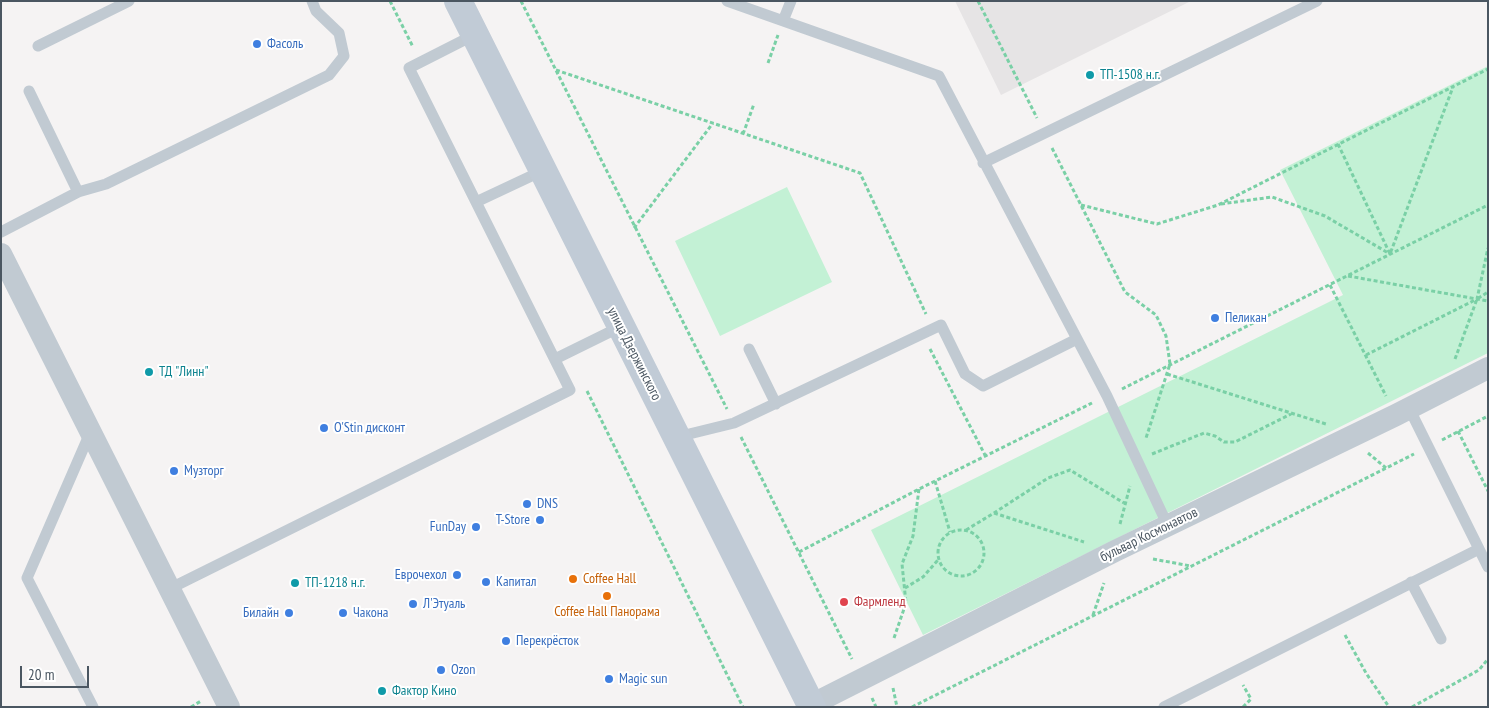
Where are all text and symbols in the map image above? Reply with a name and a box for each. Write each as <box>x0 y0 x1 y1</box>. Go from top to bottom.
place label: Фасоль <box>267 36 303 52</box>
marker: Фасоль <box>251 38 263 50</box>
place label: ТП-1508 н.г. <box>1100 67 1160 83</box>
marker: ТП-1508 н.г. <box>1084 69 1096 81</box>
street label: улица Дзержинского <box>603 305 665 403</box>
place label: Пеликан <box>1225 310 1267 326</box>
marker: Пеликан <box>1209 312 1221 324</box>
place label: ТД "Линн" <box>159 364 208 380</box>
marker: ТД "Линн" <box>143 366 155 378</box>
place label: O'Stin дисконт <box>334 420 405 436</box>
marker: O'Stin дисконт <box>318 422 330 434</box>
place label: Музторг <box>184 463 224 479</box>
marker: Музторг <box>168 465 180 477</box>
place label: DNS <box>537 496 558 512</box>
marker: DNS <box>521 498 533 510</box>
street label: бульвар Космонавтов <box>1098 504 1200 566</box>
place label: T-Store <box>496 512 530 528</box>
marker: T-Store <box>534 514 546 526</box>
place label: FunDay <box>430 519 466 535</box>
marker: FunDay <box>470 521 482 533</box>
place label: Еврочехол <box>395 567 447 583</box>
marker: Еврочехол <box>451 569 463 581</box>
place label: Coffee Hall <box>583 571 636 587</box>
marker: Coffee Hall <box>567 573 579 585</box>
place label: Капитал <box>496 574 536 590</box>
place label: ТП-1218 н.г. <box>305 575 365 591</box>
marker: Капитал <box>480 576 492 588</box>
marker: ТП-1218 н.г. <box>289 577 301 589</box>
marker: Coffee Hall Панорама <box>601 590 613 602</box>
place label: Фармленд <box>854 594 906 610</box>
place label: Л'Этуаль <box>423 596 465 612</box>
marker: Фармленд <box>838 596 850 608</box>
marker: Л'Этуаль <box>407 598 419 610</box>
place label: Coffee Hall Панорама <box>554 604 660 620</box>
place label: Билайн <box>243 605 279 621</box>
place label: Чакона <box>353 605 388 621</box>
marker: Билайн <box>283 607 295 619</box>
marker: Чакона <box>337 607 349 619</box>
place label: Перекрёсток <box>516 633 579 649</box>
marker: Перекрёсток <box>500 635 512 647</box>
scale bar <box>22 656 91 688</box>
place label: Ozon <box>451 662 476 678</box>
marker: Ozon <box>435 664 447 676</box>
text: 20 m <box>28 665 54 684</box>
place label: Magic sun <box>619 671 668 687</box>
marker: Magic sun <box>603 673 615 685</box>
place label: Фактор Кино <box>392 683 456 699</box>
marker: Фактор Кино <box>376 685 388 697</box>

